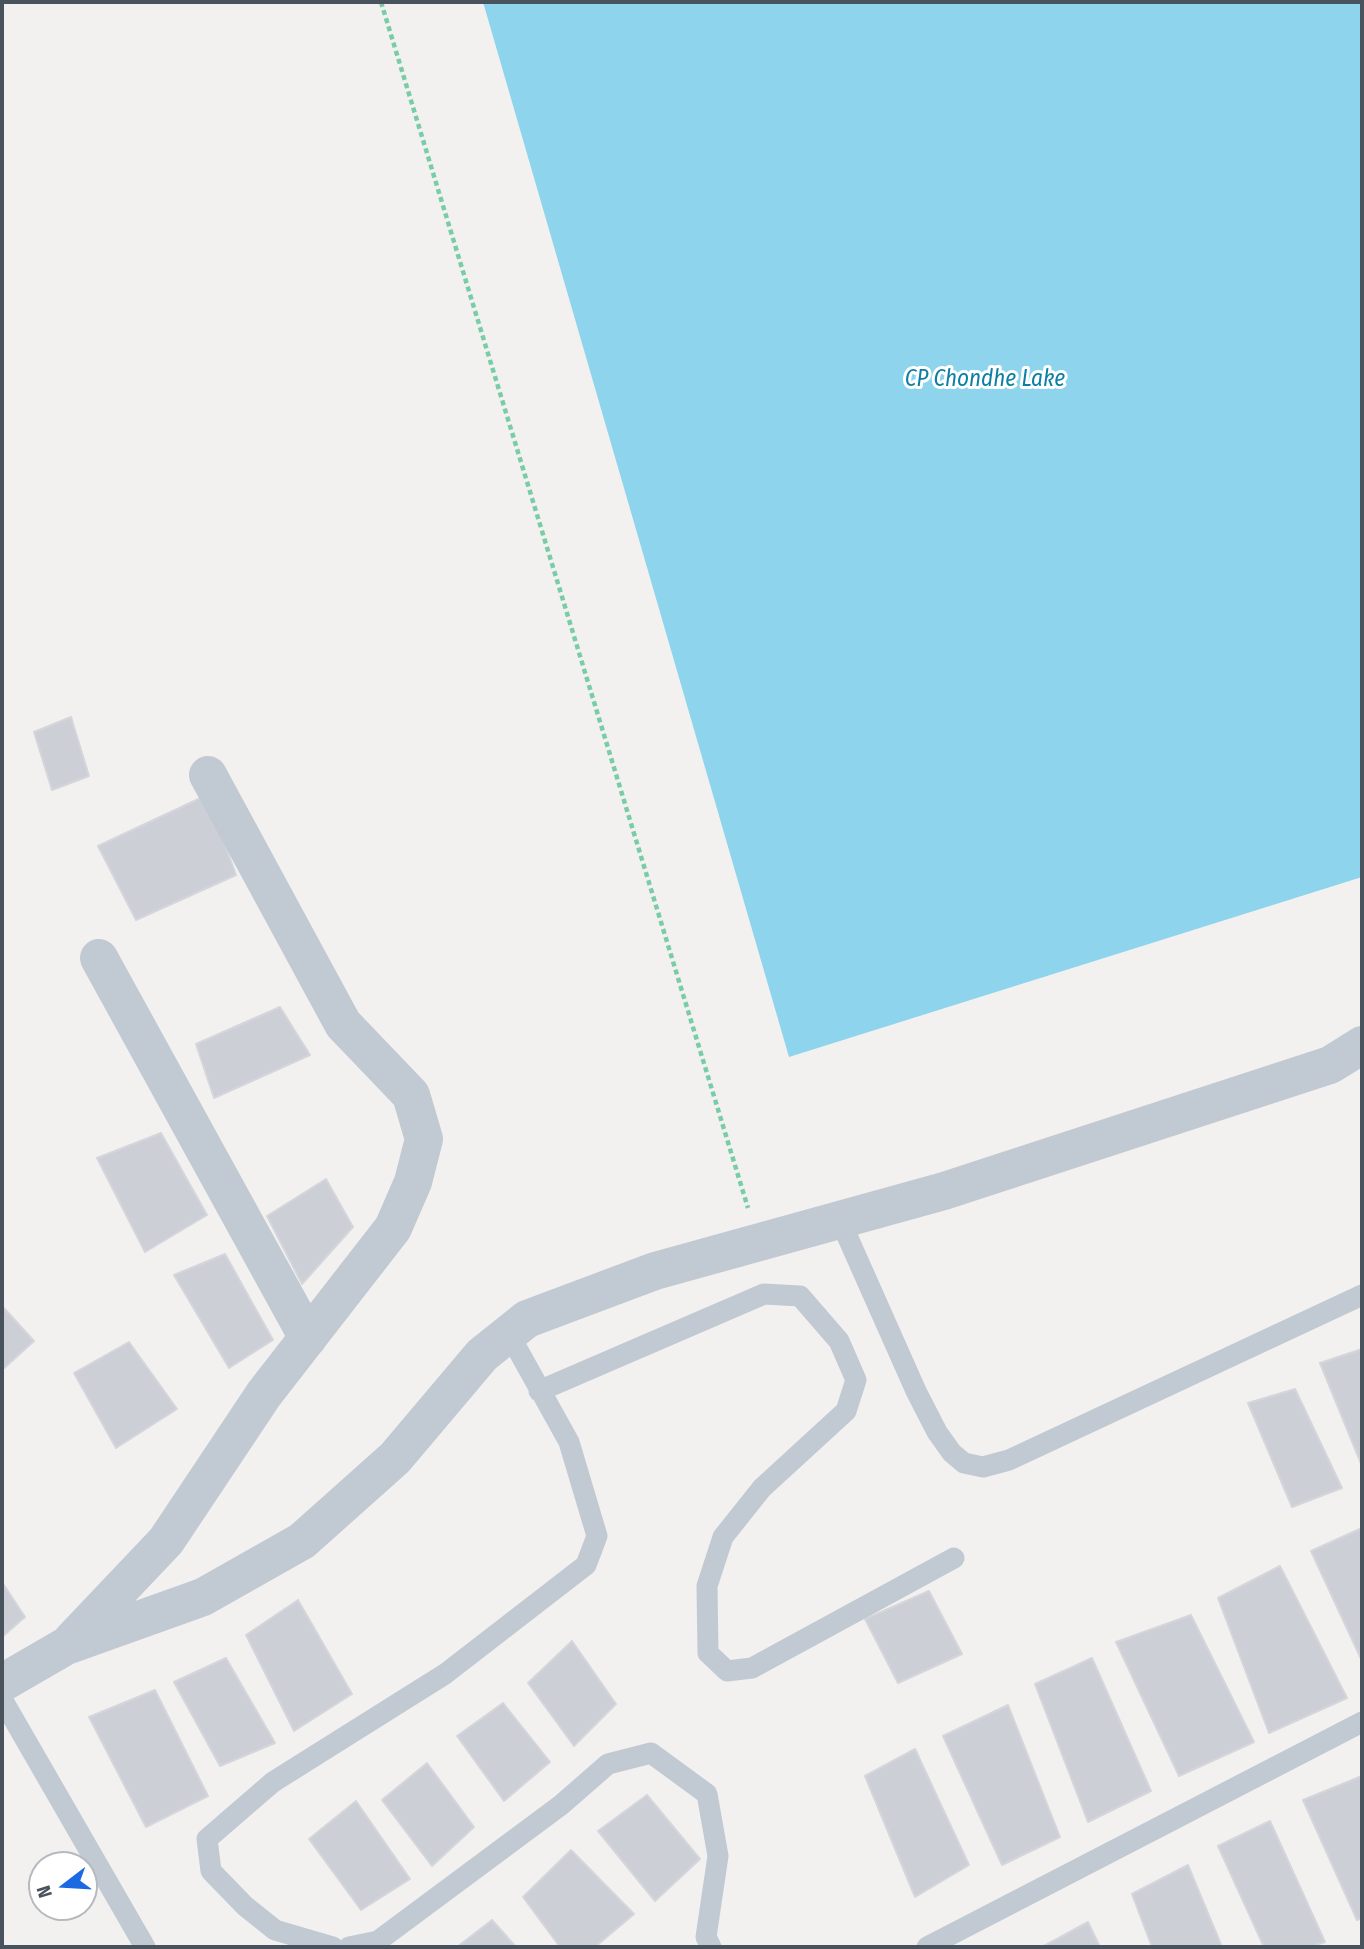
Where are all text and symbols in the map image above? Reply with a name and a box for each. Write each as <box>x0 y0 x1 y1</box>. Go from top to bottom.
water label: CP Chondhe Lake <box>905 366 1065 394</box>
north arrow <box>28 1851 98 1921</box>
text: N <box>32 1883 57 1901</box>

